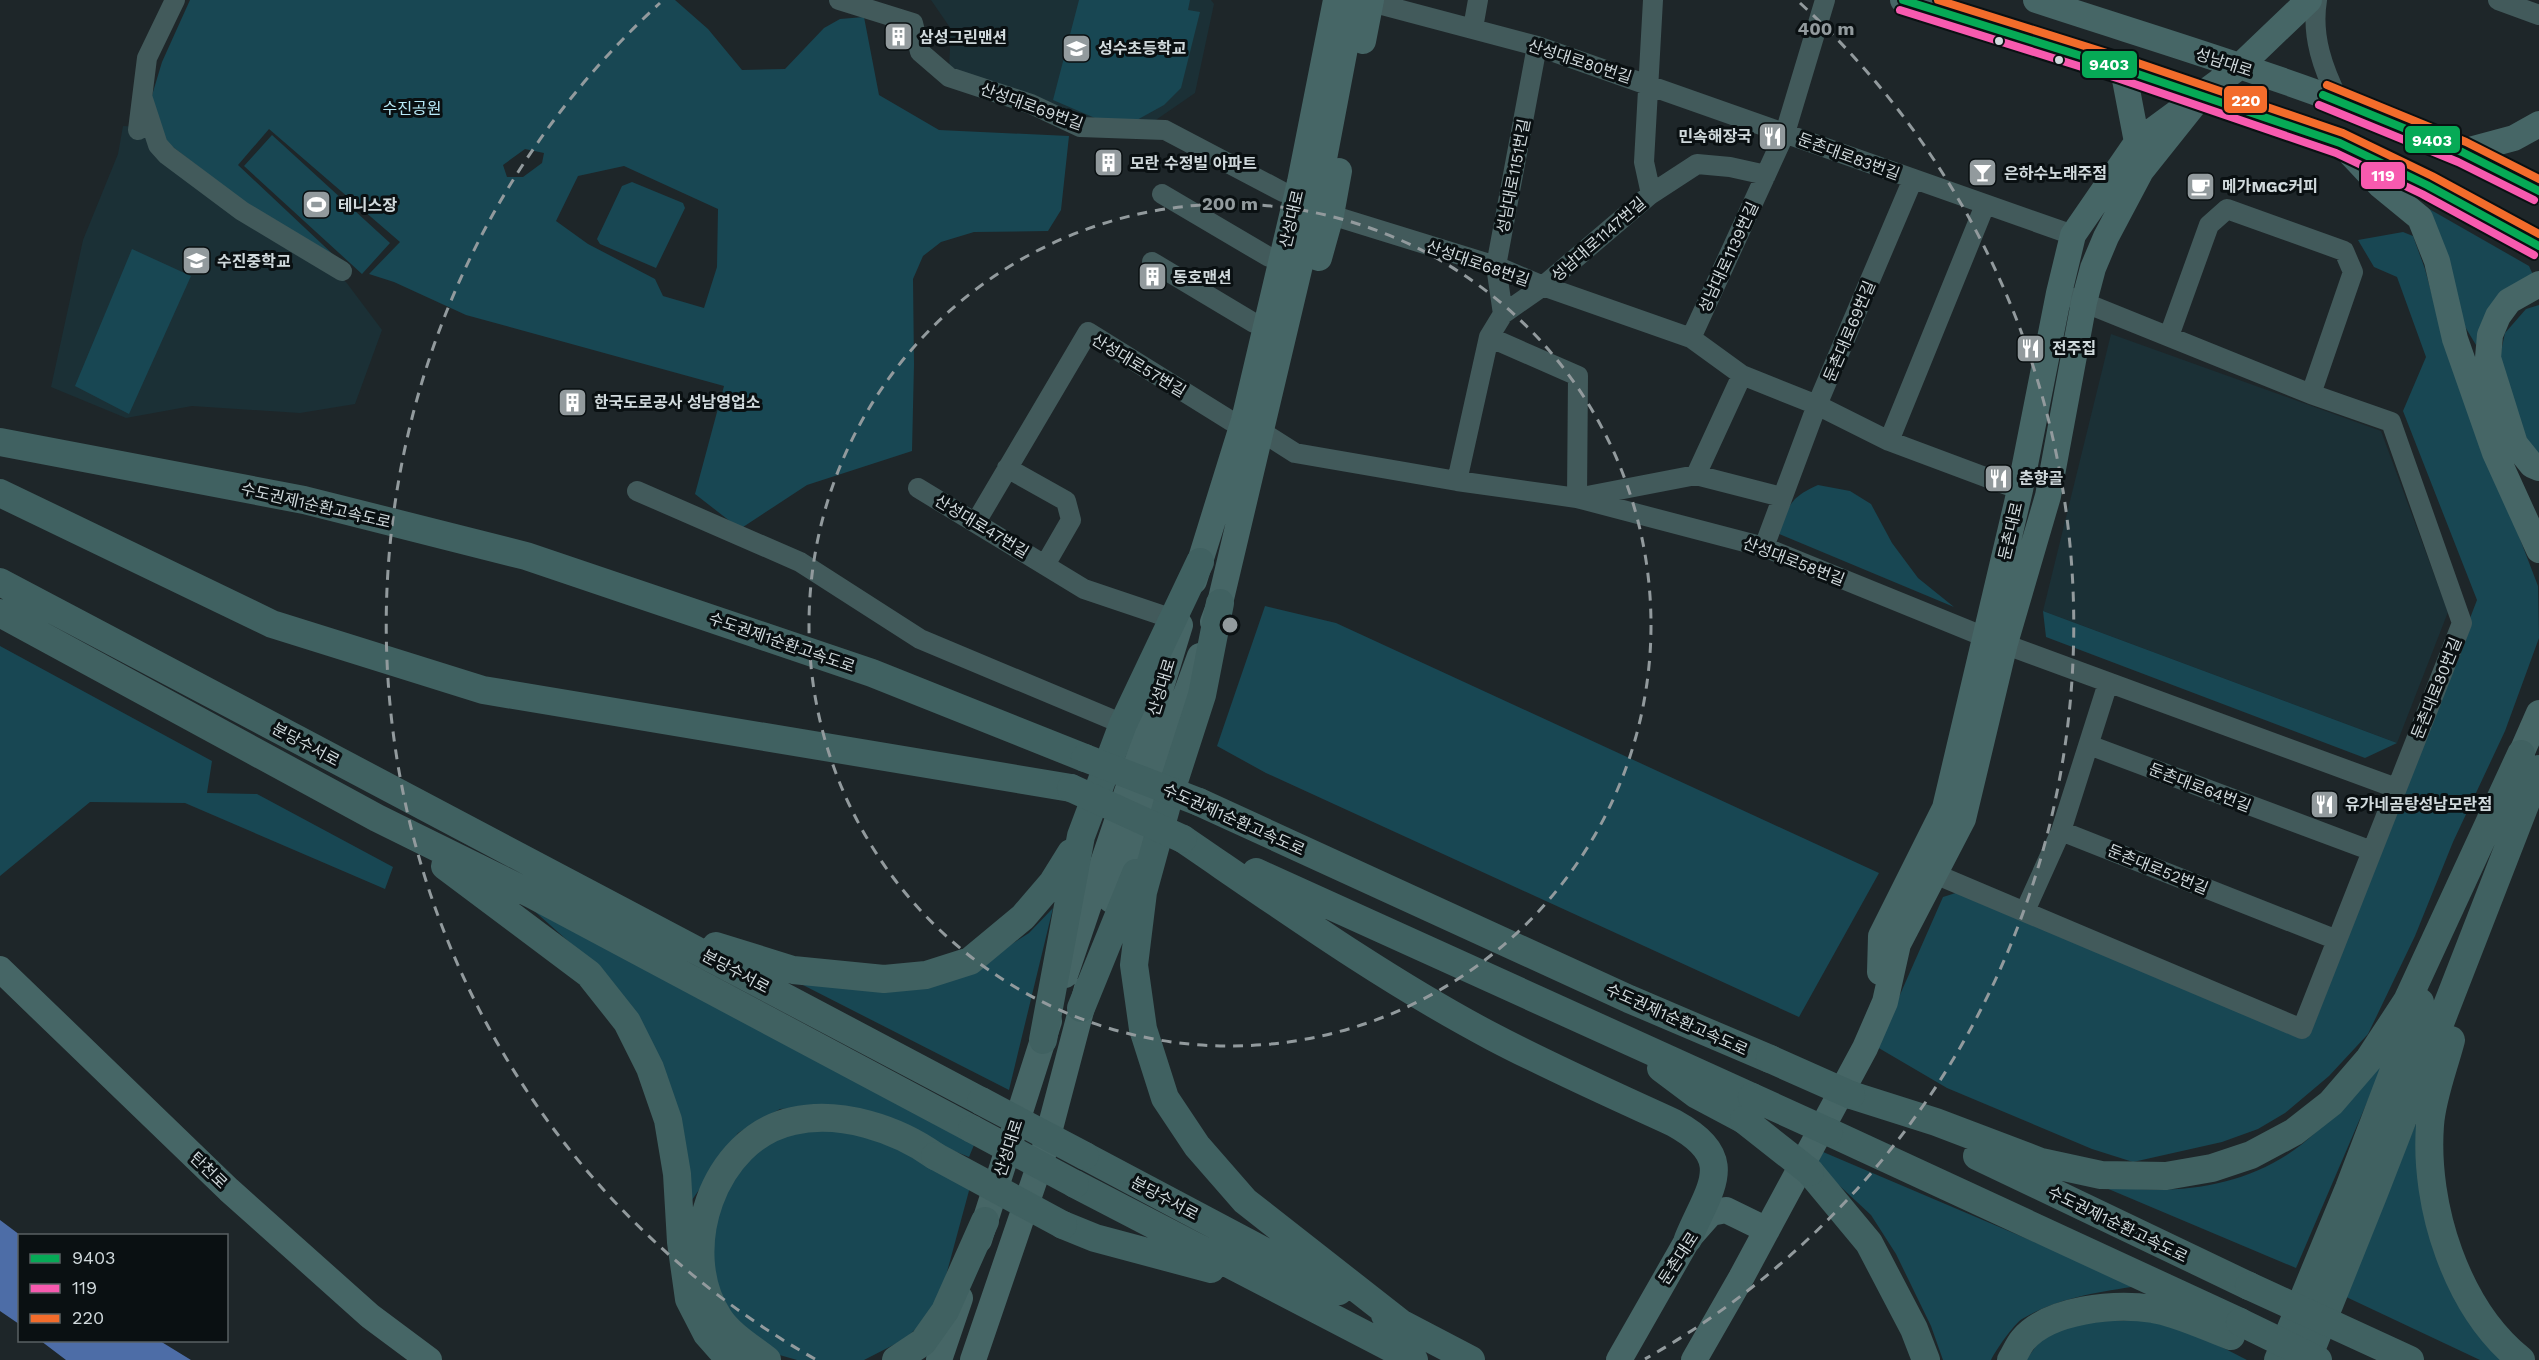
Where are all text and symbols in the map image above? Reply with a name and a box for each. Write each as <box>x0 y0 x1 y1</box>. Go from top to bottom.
text: 400 m <box>1798 18 1854 39</box>
building icon: 삼성그린맨션 <box>882 21 914 53</box>
place label: 삼성그린맨션 <box>919 28 1007 47</box>
school or university icon: 성수초등학교 <box>1061 32 1093 64</box>
unlabelled marker <box>1993 35 2005 47</box>
street label: 산성대로80번길 <box>1525 36 1634 87</box>
place label: 성수초등학교 <box>1098 39 1187 58</box>
street label: 성남대로 <box>2193 44 2255 81</box>
line badge: 9403 <box>2081 50 2138 79</box>
unlabelled marker <box>2053 54 2065 66</box>
text: 9403 <box>2089 55 2129 74</box>
street label: 산성대로69번길 <box>978 79 1086 134</box>
line badge: 220 <box>2223 85 2268 114</box>
text: 220 <box>2231 91 2261 110</box>
park label: 수진공원 <box>383 99 441 118</box>
street label: 성남대로1151번길 <box>1493 117 1534 235</box>
restaurant icon: 민속해장국 <box>1757 120 1789 152</box>
line badge: 9403 <box>2404 125 2461 154</box>
place label: 민속해장국 <box>1678 127 1752 146</box>
street label: 둔촌대로83번길 <box>1795 129 1902 184</box>
text: 9403 <box>2412 131 2452 150</box>
building icon: 모란 수정빌 아파트 <box>1093 147 1125 179</box>
place label: 모란 수정빌 아파트 <box>1130 154 1257 173</box>
bar icon: 은하수노래주점 <box>1967 157 1999 189</box>
line badge: 119 <box>2360 161 2406 190</box>
place label: 은하수노래주점 <box>2004 164 2107 183</box>
text: 119 <box>2371 166 2395 185</box>
cafe icon: 메가MGC커피 <box>2185 170 2217 202</box>
place label: 메가MGC커피 <box>2222 177 2318 196</box>
street label: 산성대로 <box>1276 188 1307 250</box>
sports icon: 테니스장 <box>301 189 333 221</box>
text: 200 m <box>1202 193 1258 214</box>
street label: 성남대로1147번길 <box>1547 193 1649 286</box>
place label: 테니스장 <box>338 196 397 215</box>
street label: 성남대로1139번길 <box>1694 199 1762 316</box>
street label: 산성대로68번길 <box>1424 237 1532 290</box>
school or university icon: 수진중학교 <box>180 245 212 277</box>
place label: 수진중학교 <box>217 252 291 271</box>
building icon: 동호맨션 <box>1136 261 1168 293</box>
place label: 동호맨션 <box>1173 268 1232 287</box>
street label: 둔촌대로69번길 <box>1820 278 1879 385</box>
street label: 산성대로57번길 <box>1088 330 1189 401</box>
restaurant icon: 전주집 <box>2015 332 2047 364</box>
place label: 전주집 <box>2052 339 2096 358</box>
building icon: 한국도로공사 성남영업소 <box>557 386 589 418</box>
place label: 한국도로공사 성남영업소 <box>594 393 761 412</box>
restaurant icon: 춘향골 <box>1982 462 2014 494</box>
place label: 춘향골 <box>2019 469 2063 488</box>
street label: 수도권제1순환고속도로 <box>239 479 393 532</box>
street label: 산성대로47번길 <box>931 491 1032 562</box>
street label: 둔촌대로 <box>1995 500 2026 562</box>
street label: 산성대로58번길 <box>1740 533 1847 590</box>
street label: 수도권제1순환고속도로 <box>706 609 858 677</box>
centre of rings <box>1220 615 1240 635</box>
street label: 둔촌대로80번길 <box>2407 634 2466 742</box>
street label: 산성대로 <box>1144 656 1179 718</box>
street label: 분당수서로 <box>269 719 343 770</box>
street label: 둔촌대로64번길 <box>2146 759 2254 816</box>
street label: 수도권제1순환고속도로 <box>1160 780 1308 859</box>
restaurant icon: 유가네곰탕성남모란점 <box>2308 788 2340 820</box>
place label: 유가네곰탕성남모란점 <box>2345 795 2492 814</box>
street label: 둔촌대로52번길 <box>2105 841 2211 898</box>
street label: 분당수서로 <box>699 946 773 997</box>
street label: 수도권제1순환고속도로 <box>1603 980 1751 1059</box>
street label: 산성대로 <box>990 1117 1027 1179</box>
street label: 탄천로 <box>186 1148 231 1193</box>
street label: 분당수서로 <box>1128 1173 1202 1224</box>
street label: 수도권제1순환고속도로 <box>2045 1182 2191 1267</box>
street label: 둔촌대로 <box>1654 1228 1703 1288</box>
legend <box>18 1234 228 1342</box>
text: 9403 <box>72 1247 115 1268</box>
text: 119 <box>72 1277 97 1298</box>
text: 220 <box>72 1307 104 1328</box>

